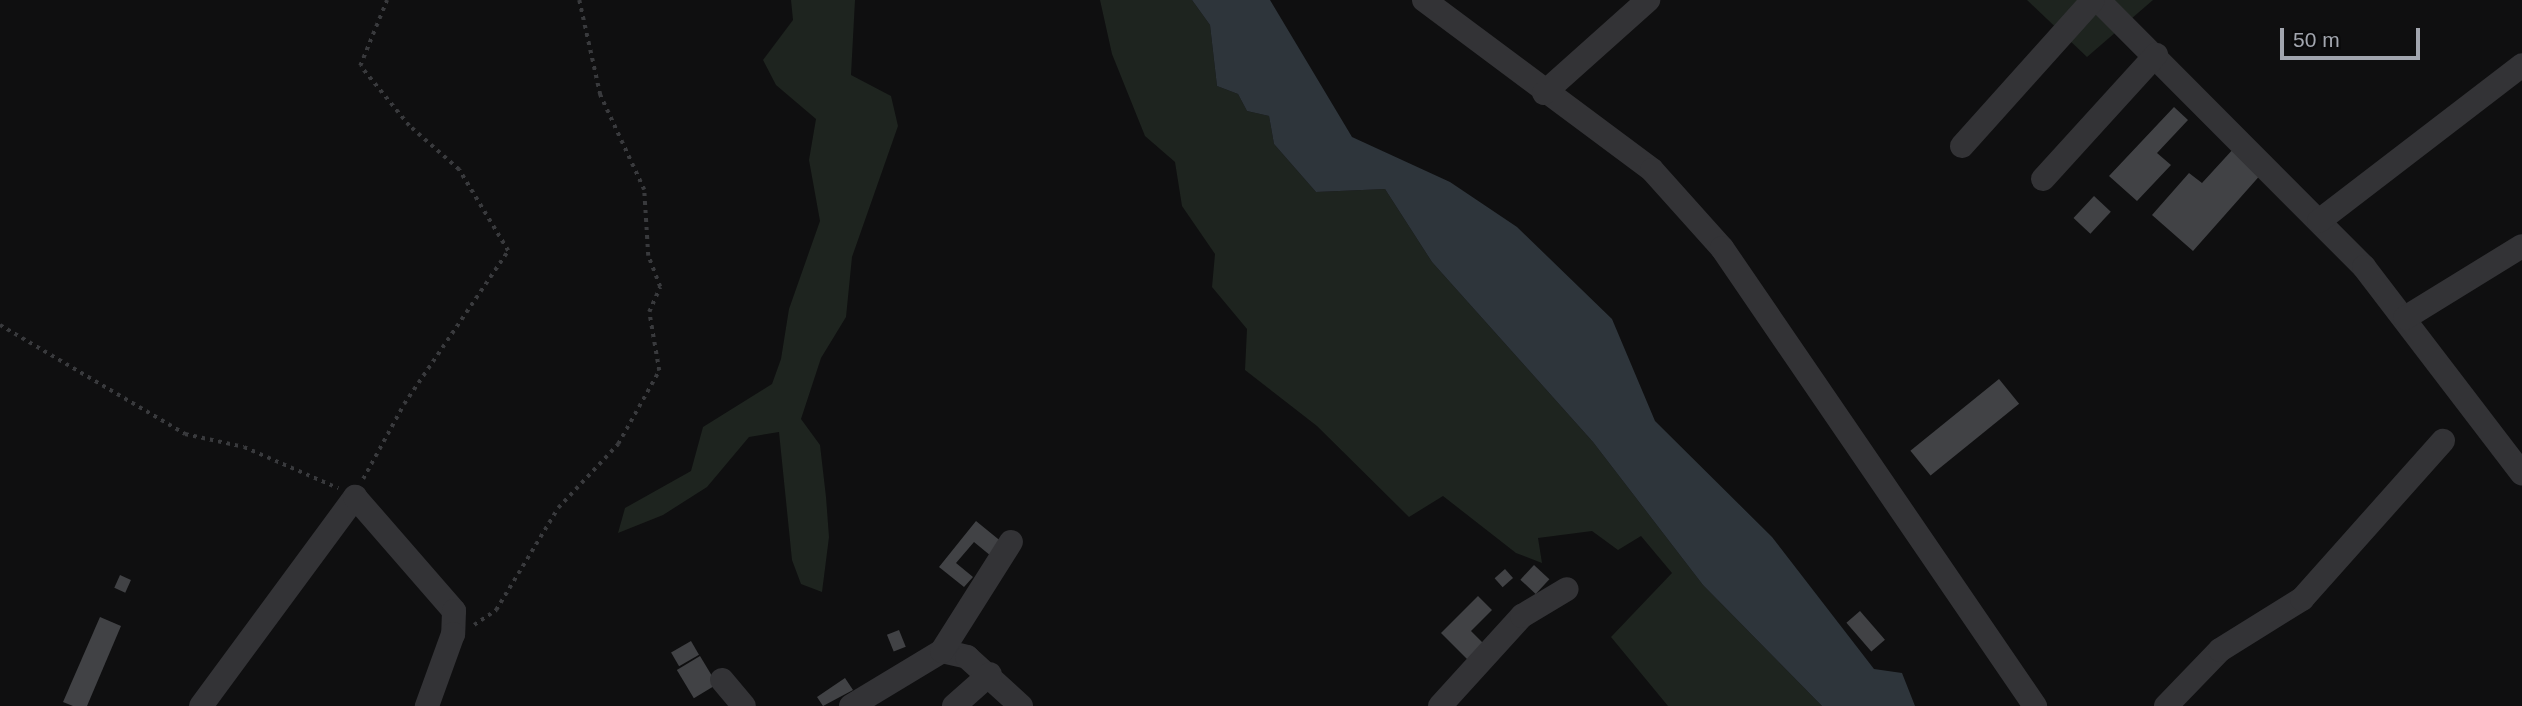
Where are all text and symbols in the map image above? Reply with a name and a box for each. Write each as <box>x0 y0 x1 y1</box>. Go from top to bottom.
scale bar <box>2284 14 2424 58</box>
text: 50 m <box>2293 28 2340 51</box>

